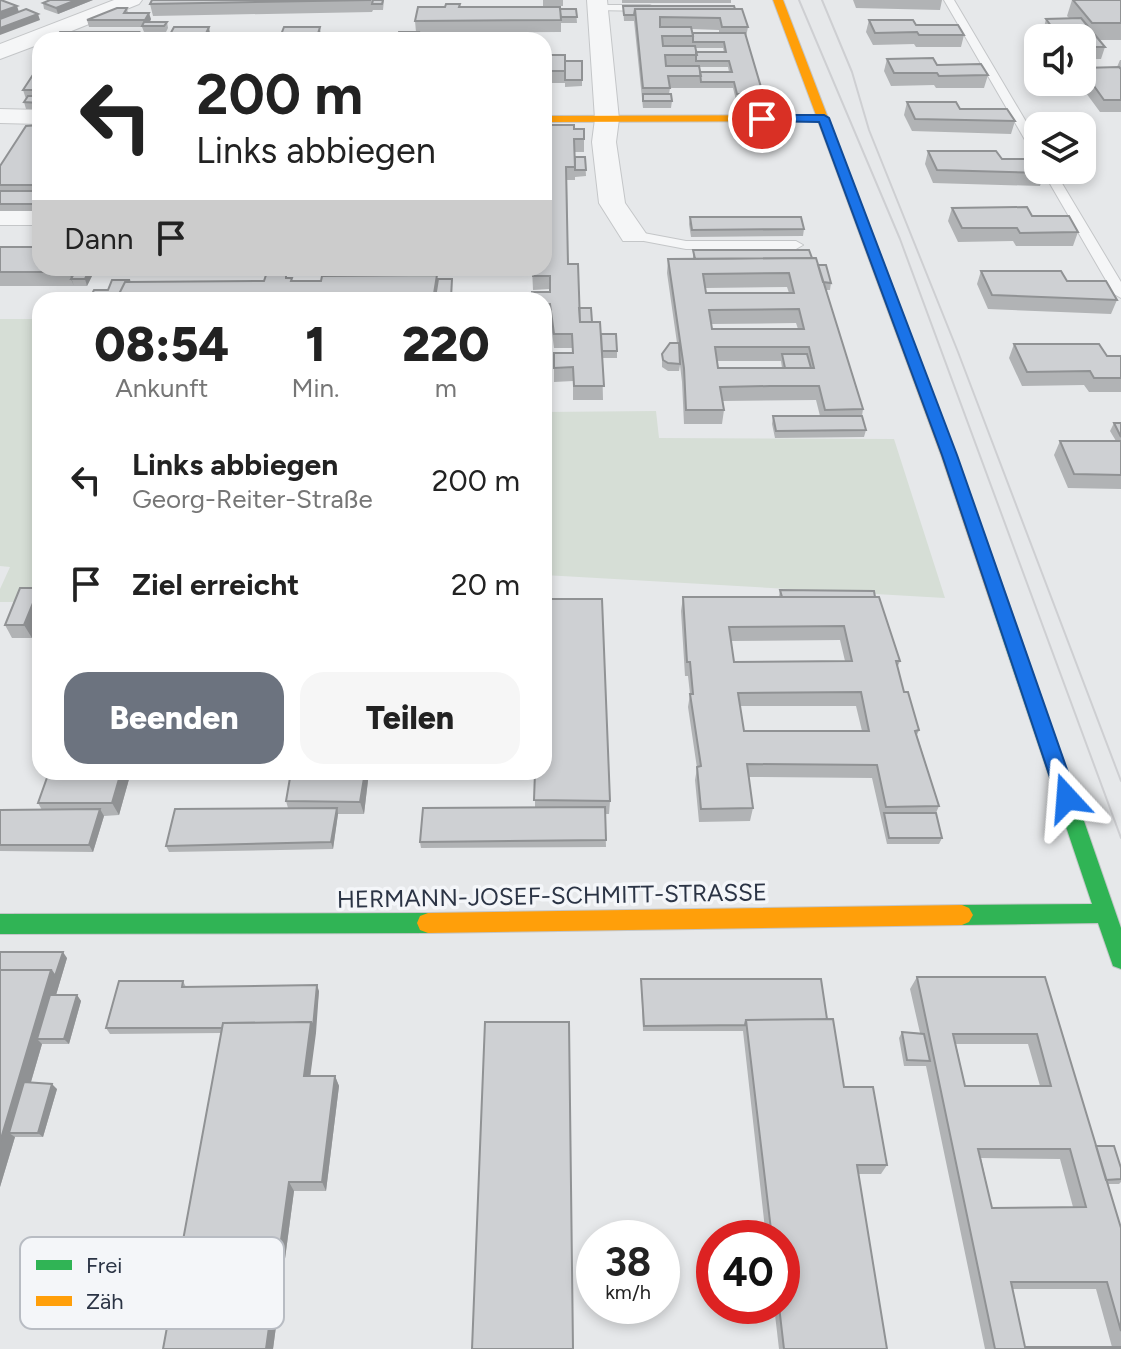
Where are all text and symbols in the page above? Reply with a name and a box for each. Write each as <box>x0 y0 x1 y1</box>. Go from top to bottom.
map controls <box>1024 24 1096 184</box>
button: sound <box>1024 24 1096 96</box>
text: 200 m <box>196 61 363 128</box>
icon: left <box>64 64 168 168</box>
pin <box>728 85 796 153</box>
icon: arrive <box>740 97 784 141</box>
button: layers <box>1024 112 1096 184</box>
text: Links abbiegen <box>196 129 436 172</box>
icon: arrive <box>149 216 193 260</box>
text: Dann <box>64 220 133 257</box>
text: 08:54 <box>94 315 229 373</box>
text: 1 <box>305 315 326 373</box>
text: 220 <box>402 315 490 373</box>
text: Ankunft <box>115 372 208 404</box>
text: Min. <box>292 372 340 404</box>
text: m <box>435 372 457 404</box>
text: Links abbiegen <box>132 446 338 483</box>
icon: left <box>64 458 108 502</box>
text: 200 m <box>432 462 520 499</box>
text: Georg-Reiter-Straße <box>132 483 373 515</box>
icon: arrive <box>64 562 108 606</box>
text: Ziel erreicht <box>132 566 299 603</box>
text: 20 m <box>451 566 520 603</box>
button: Beenden <box>64 672 284 764</box>
button: Teilen <box>300 672 520 764</box>
position arrow <box>1025 756 1109 840</box>
street label: HERMANN-JOSEF-SCHMITT-STRASSE <box>337 877 767 914</box>
speed limit sign: 40 <box>696 1220 800 1324</box>
legend <box>20 1237 284 1329</box>
text: 38 <box>605 1238 651 1286</box>
text: Frei <box>86 1252 122 1279</box>
text: km/h <box>605 1280 651 1304</box>
text: Zäh <box>86 1288 124 1315</box>

